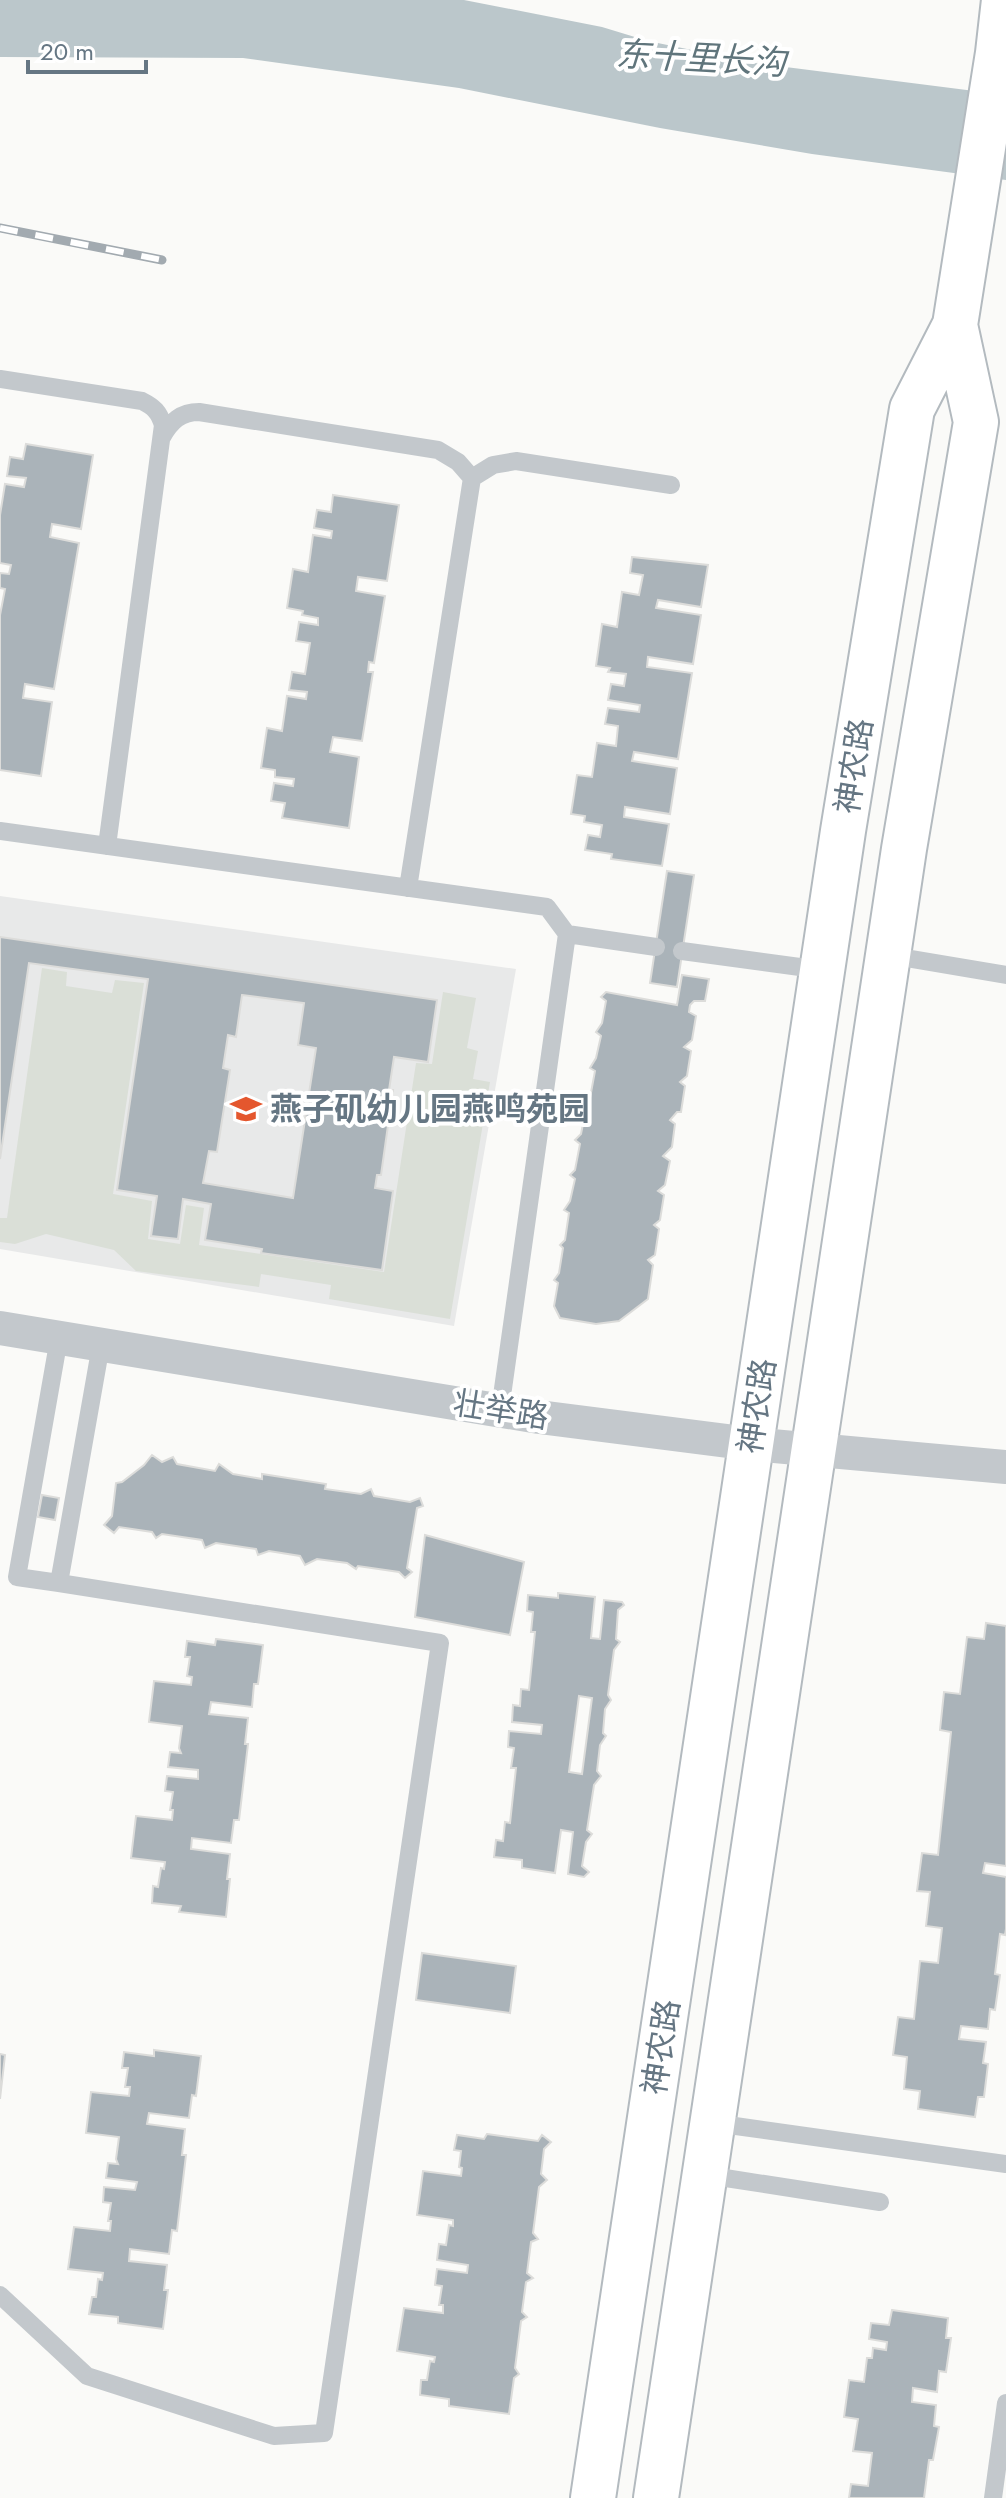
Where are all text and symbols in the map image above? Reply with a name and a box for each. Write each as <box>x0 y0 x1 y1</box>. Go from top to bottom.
scale bar <box>28 24 146 74</box>
water label: 东十里长沟 <box>615 30 791 88</box>
text: 20 m <box>40 34 94 69</box>
street label: 神农路 <box>824 715 884 817</box>
place label: 燕子矶幼儿园燕鸣苑园 <box>270 1086 590 1132</box>
school or university icon: 燕子矶幼儿园燕鸣苑园 <box>229 1092 263 1126</box>
street label: 神农路 <box>727 1355 787 1457</box>
street label: 壮举路 <box>450 1380 552 1440</box>
street label: 神农路 <box>631 1996 691 2098</box>

